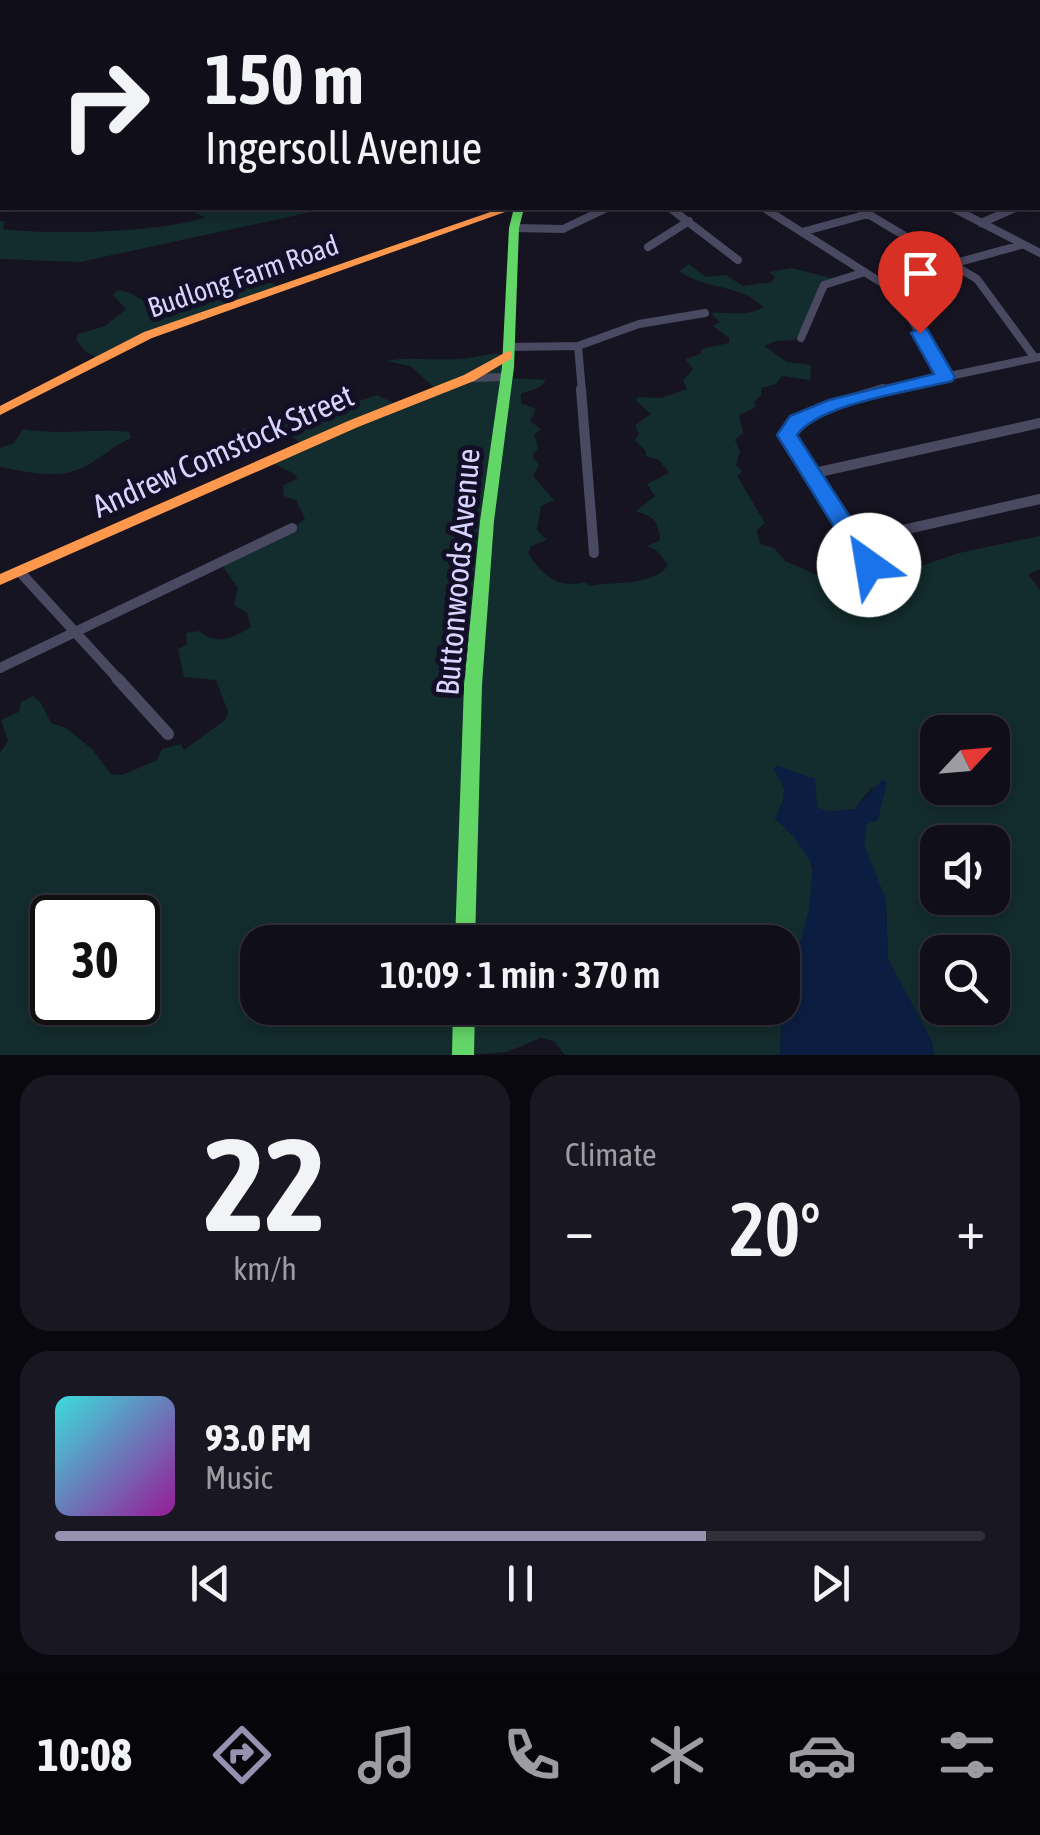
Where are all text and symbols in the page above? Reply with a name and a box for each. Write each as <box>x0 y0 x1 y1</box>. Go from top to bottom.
text: 150 m <box>205 39 364 119</box>
icon: right <box>40 40 170 170</box>
text: Ingersoll Avenue <box>205 122 482 174</box>
street label: Budlong Farm Road <box>144 228 342 324</box>
pin <box>878 231 963 334</box>
icon: arrive <box>893 246 948 301</box>
street label: Andrew Comstock Street <box>87 376 359 525</box>
street label: Buttonwoods Avenue <box>428 447 487 697</box>
position arrow <box>817 513 921 617</box>
north arrow <box>920 715 1010 805</box>
map controls <box>920 715 1010 1025</box>
button: sound <box>920 825 1010 915</box>
speed limit sign: 30 <box>30 895 160 1025</box>
button: search <box>920 935 1010 1025</box>
text: 10:09 · 1 min · 370 m <box>380 953 660 996</box>
text: 22 <box>204 1110 326 1259</box>
text: Climate <box>565 1136 657 1173</box>
text: 20° <box>729 1186 821 1272</box>
text: − <box>565 1198 594 1261</box>
text: + <box>956 1198 985 1261</box>
text: km/h <box>233 1250 297 1287</box>
text: 93.0 FM <box>205 1416 311 1459</box>
text: Music <box>205 1459 272 1496</box>
icon: previous <box>183 1556 238 1611</box>
icon: pause <box>493 1556 548 1611</box>
icon: next <box>803 1556 858 1611</box>
icon: directions <box>207 1720 277 1790</box>
icon: music <box>352 1720 422 1790</box>
icon: phone <box>497 1720 567 1790</box>
icon: climate <box>642 1720 712 1790</box>
icon: car <box>787 1720 857 1790</box>
icon: filters <box>932 1720 1002 1790</box>
text: 10:08 <box>38 1729 132 1781</box>

